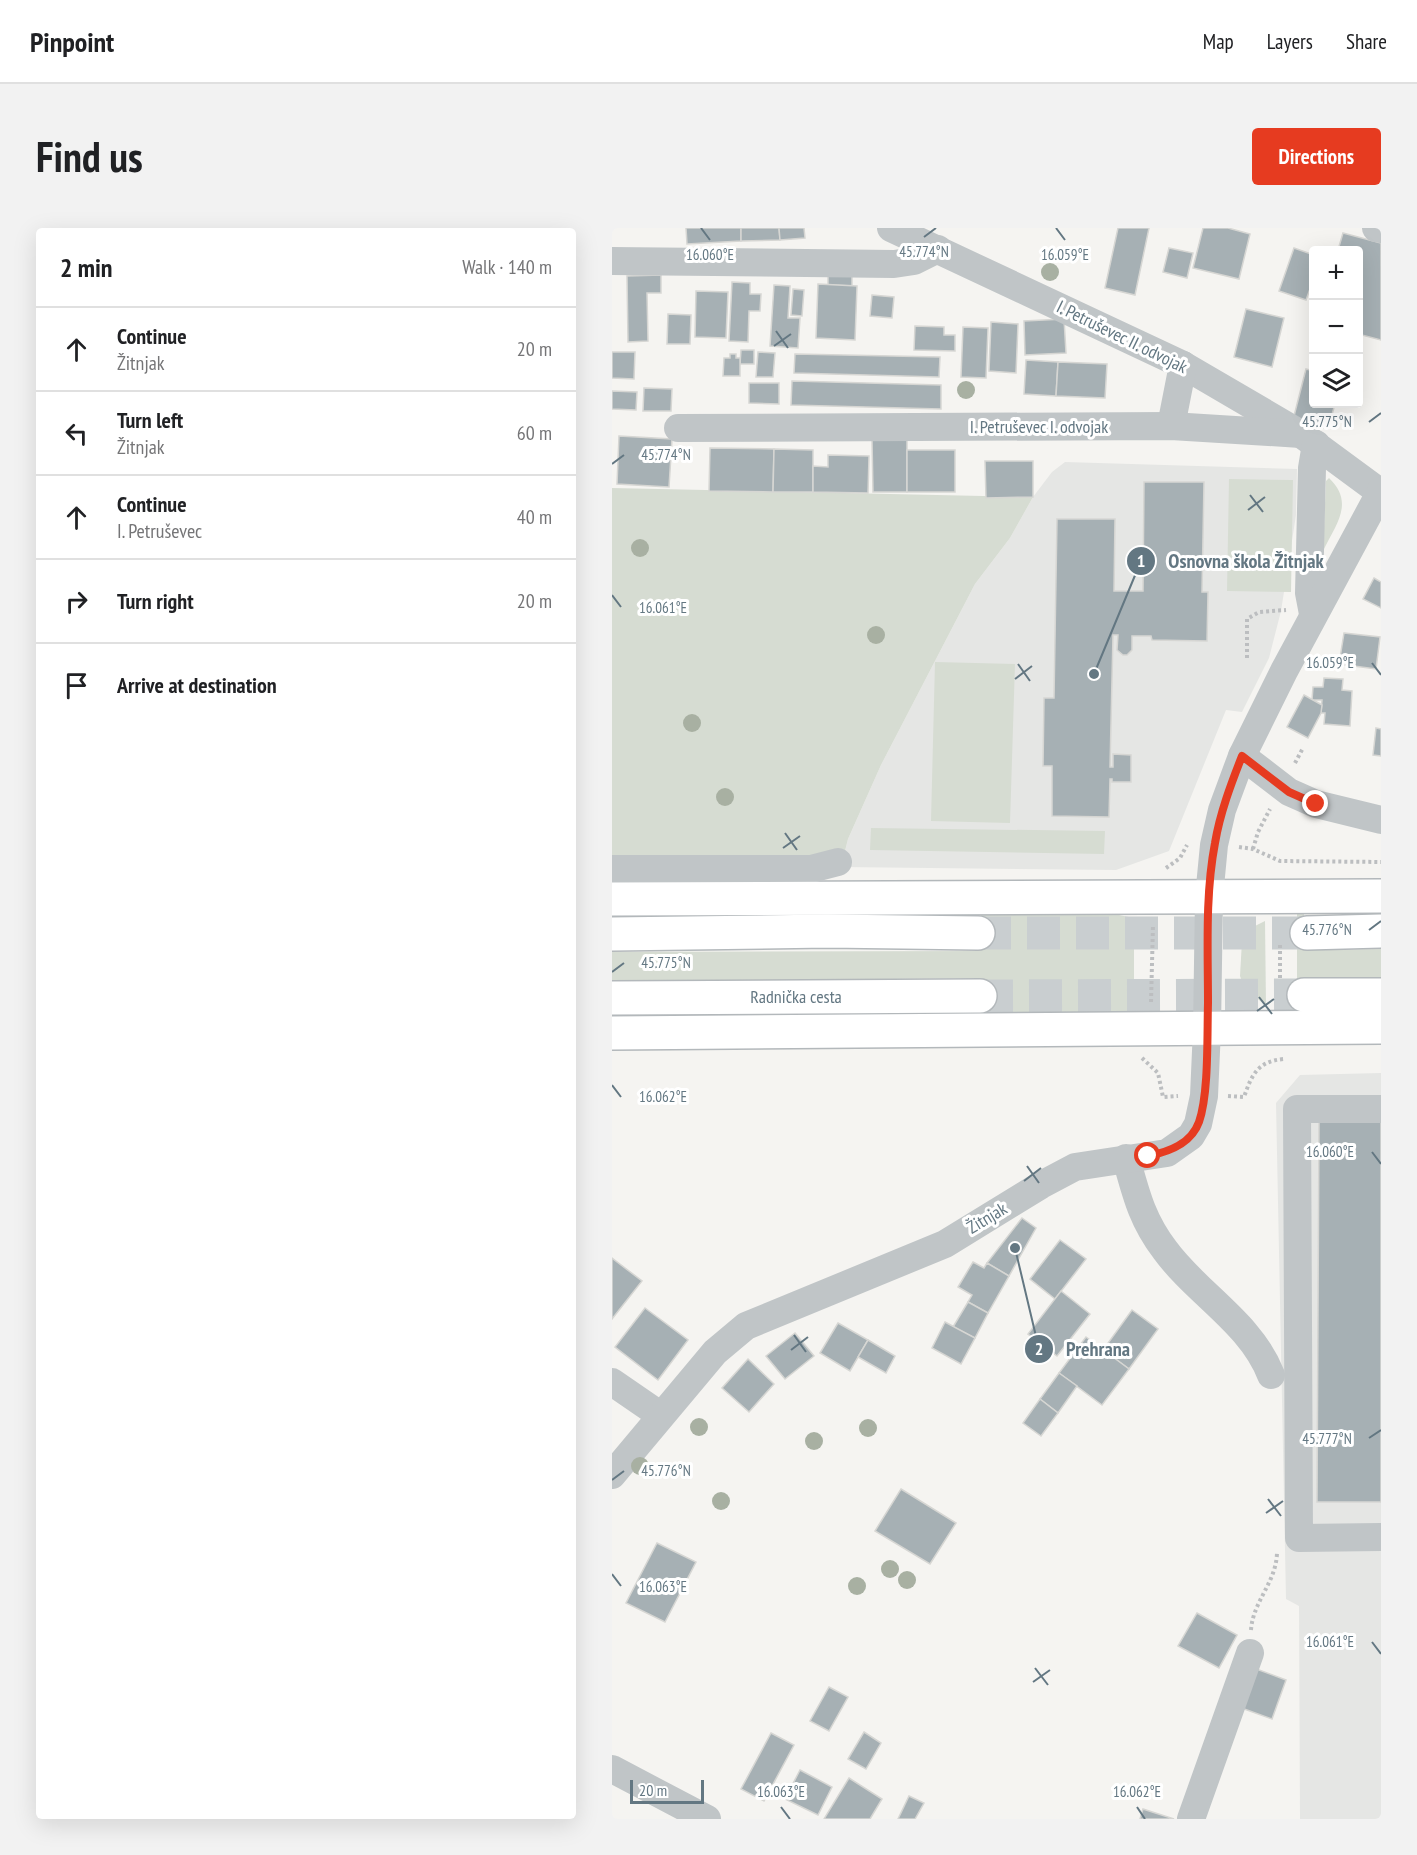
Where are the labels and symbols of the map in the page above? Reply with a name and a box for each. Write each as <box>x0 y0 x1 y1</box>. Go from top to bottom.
text: 45.774°N <box>899 242 949 261</box>
text: 16.060°E <box>686 245 734 264</box>
text: 16.059°E <box>1041 245 1089 264</box>
street label: I. Petruševec II. odvojak <box>1053 295 1191 378</box>
text: 45.775°N <box>1302 412 1352 431</box>
street label: I. Petruševec I. odvojak <box>970 415 1108 438</box>
text: 45.774°N <box>641 445 691 464</box>
callout: Osnovna škola Žitnjak <box>1126 542 1335 580</box>
text: Osnovna škola Žitnjak <box>1168 548 1324 574</box>
text: 1 <box>1137 549 1145 572</box>
text: 16.061°E <box>639 598 687 617</box>
text: 16.059°E <box>1306 653 1354 672</box>
route end <box>1302 790 1328 816</box>
text: 45.776°N <box>1302 920 1352 939</box>
text: 45.775°N <box>641 953 691 972</box>
street label: Radnička cesta <box>750 985 842 1008</box>
text: 16.062°E <box>639 1087 687 1106</box>
route start <box>1134 1142 1160 1168</box>
text: 16.060°E <box>1306 1142 1354 1161</box>
street label: Žitnjak <box>963 1197 1011 1238</box>
callout: Prehrana <box>1024 1330 1142 1368</box>
text: Prehrana <box>1066 1336 1130 1362</box>
text: 2 <box>1035 1337 1043 1360</box>
text: 45.777°N <box>1302 1429 1352 1448</box>
text: 45.776°N <box>641 1461 691 1480</box>
text: 16.063°E <box>639 1577 687 1596</box>
text: 16.061°E <box>1306 1632 1354 1651</box>
scale bar <box>630 1777 704 1804</box>
text: 16.063°E <box>757 1782 805 1801</box>
text: 16.062°E <box>1113 1782 1161 1801</box>

